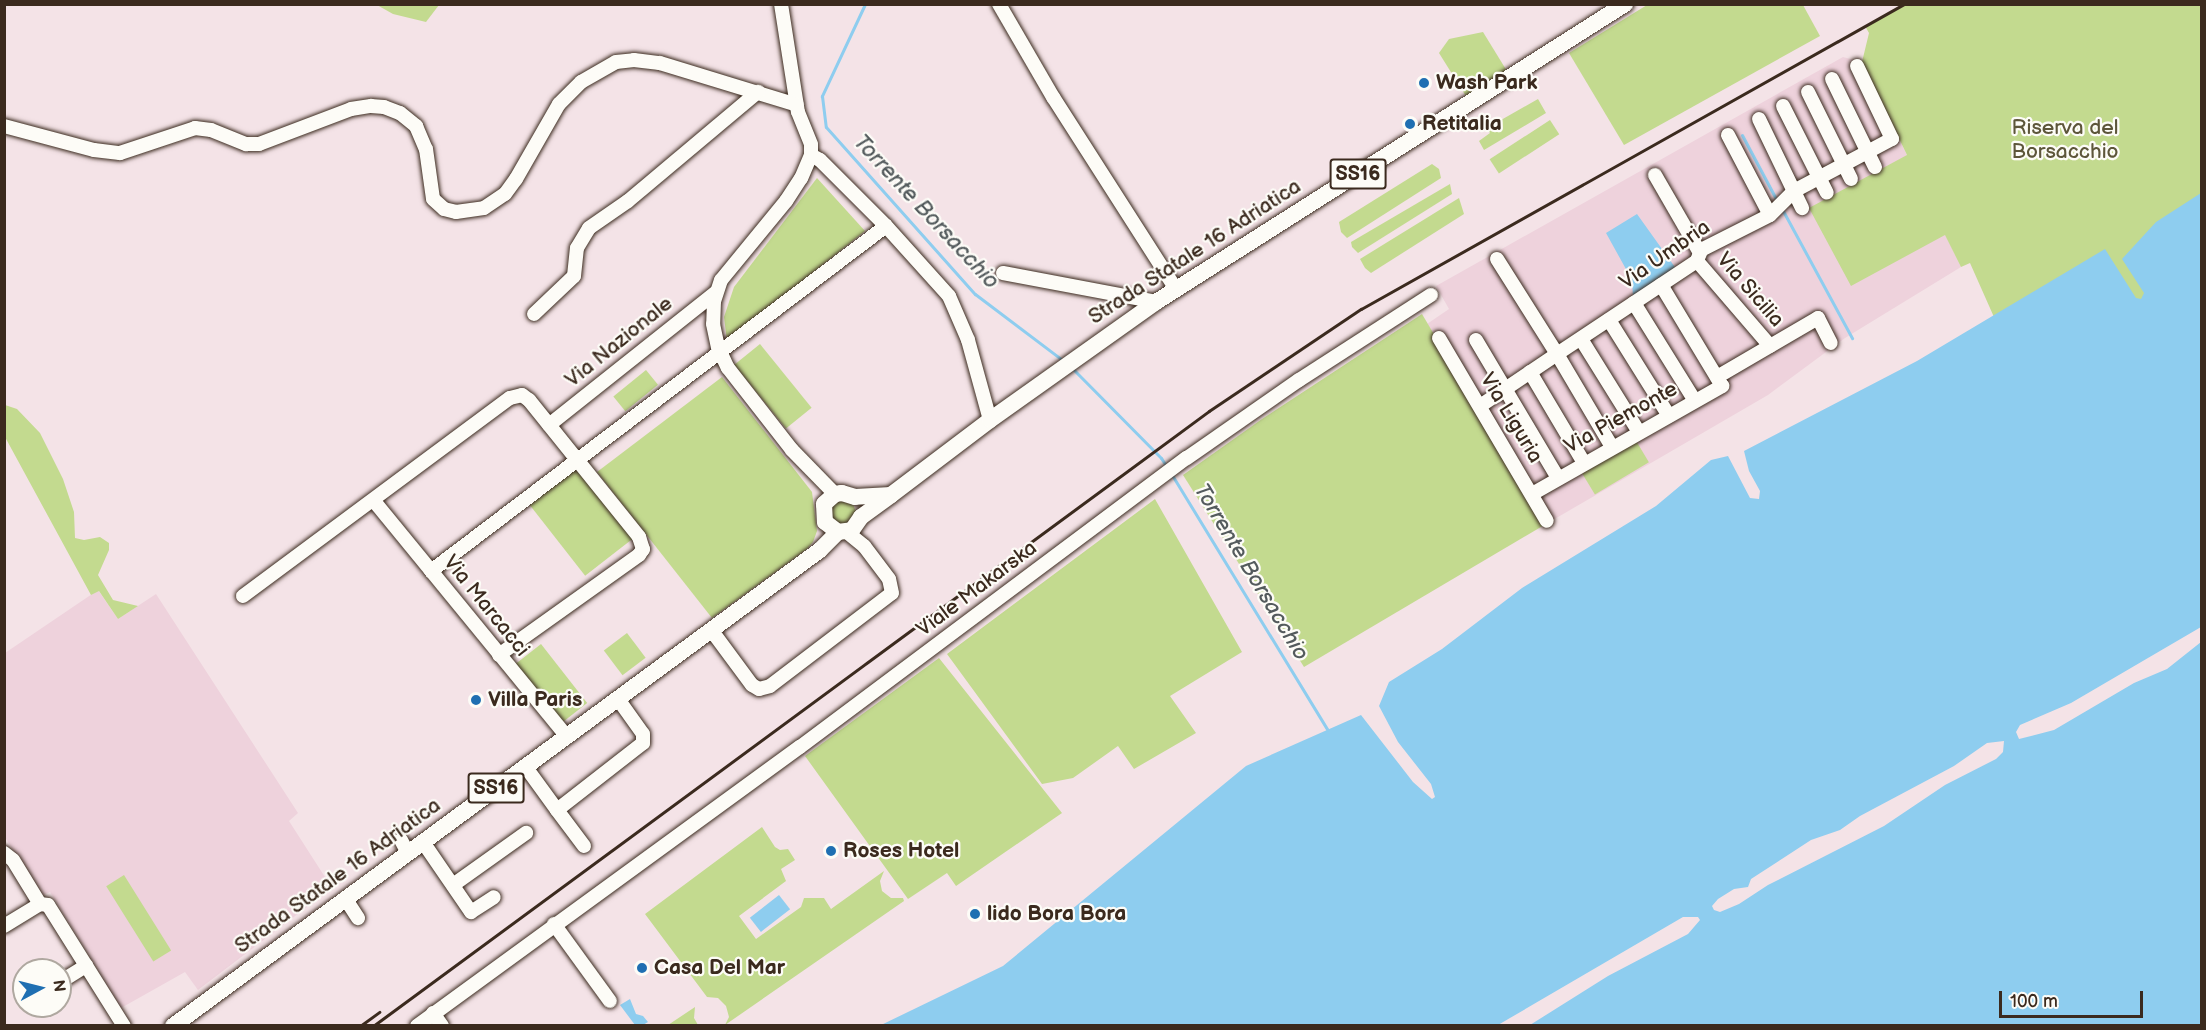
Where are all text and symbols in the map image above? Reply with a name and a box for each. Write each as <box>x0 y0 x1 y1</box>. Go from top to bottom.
place label: Wash Park <box>1436 70 1537 96</box>
marker: Wash Park <box>1417 76 1431 90</box>
place label: Retitalia <box>1422 111 1502 137</box>
park label: Riserva del Borsacchio <box>2012 115 2118 165</box>
marker: Retitalia <box>1403 117 1417 131</box>
water label: Torrente Borsacchio <box>848 129 1004 295</box>
road number: SS16 <box>1330 157 1386 191</box>
street label: Strada Statale 16 Adriatica <box>1084 174 1306 330</box>
street label: Via Umbria <box>1615 215 1715 295</box>
street label: Via Sicilia <box>1711 248 1789 332</box>
street label: Via Nazionale <box>560 291 678 393</box>
street label: Via Liguria <box>1474 368 1548 468</box>
street label: Via Piemonte <box>1560 377 1682 459</box>
water label: Torrente Borsacchio <box>1188 479 1314 665</box>
street label: Viale Makarska <box>912 536 1042 642</box>
street label: Via Marcacci <box>438 550 534 662</box>
place label: Villa Paris <box>488 687 582 713</box>
marker: Villa Paris <box>469 693 483 707</box>
road number: SS16 <box>468 771 524 805</box>
street label: Strada Statale 16 Adriatica <box>230 793 446 959</box>
place label: Roses Hotel <box>843 838 959 864</box>
marker: Roses Hotel <box>824 844 838 858</box>
place label: lido Bora Bora <box>987 901 1126 927</box>
marker: lido Bora Bora <box>968 907 982 921</box>
place label: Casa Del Mar <box>654 955 785 981</box>
north arrow <box>12 958 72 1018</box>
marker: Casa Del Mar <box>635 961 649 975</box>
text: N <box>48 979 69 993</box>
scale bar <box>2002 979 2146 1017</box>
text: 100 m <box>2010 991 2058 1012</box>

